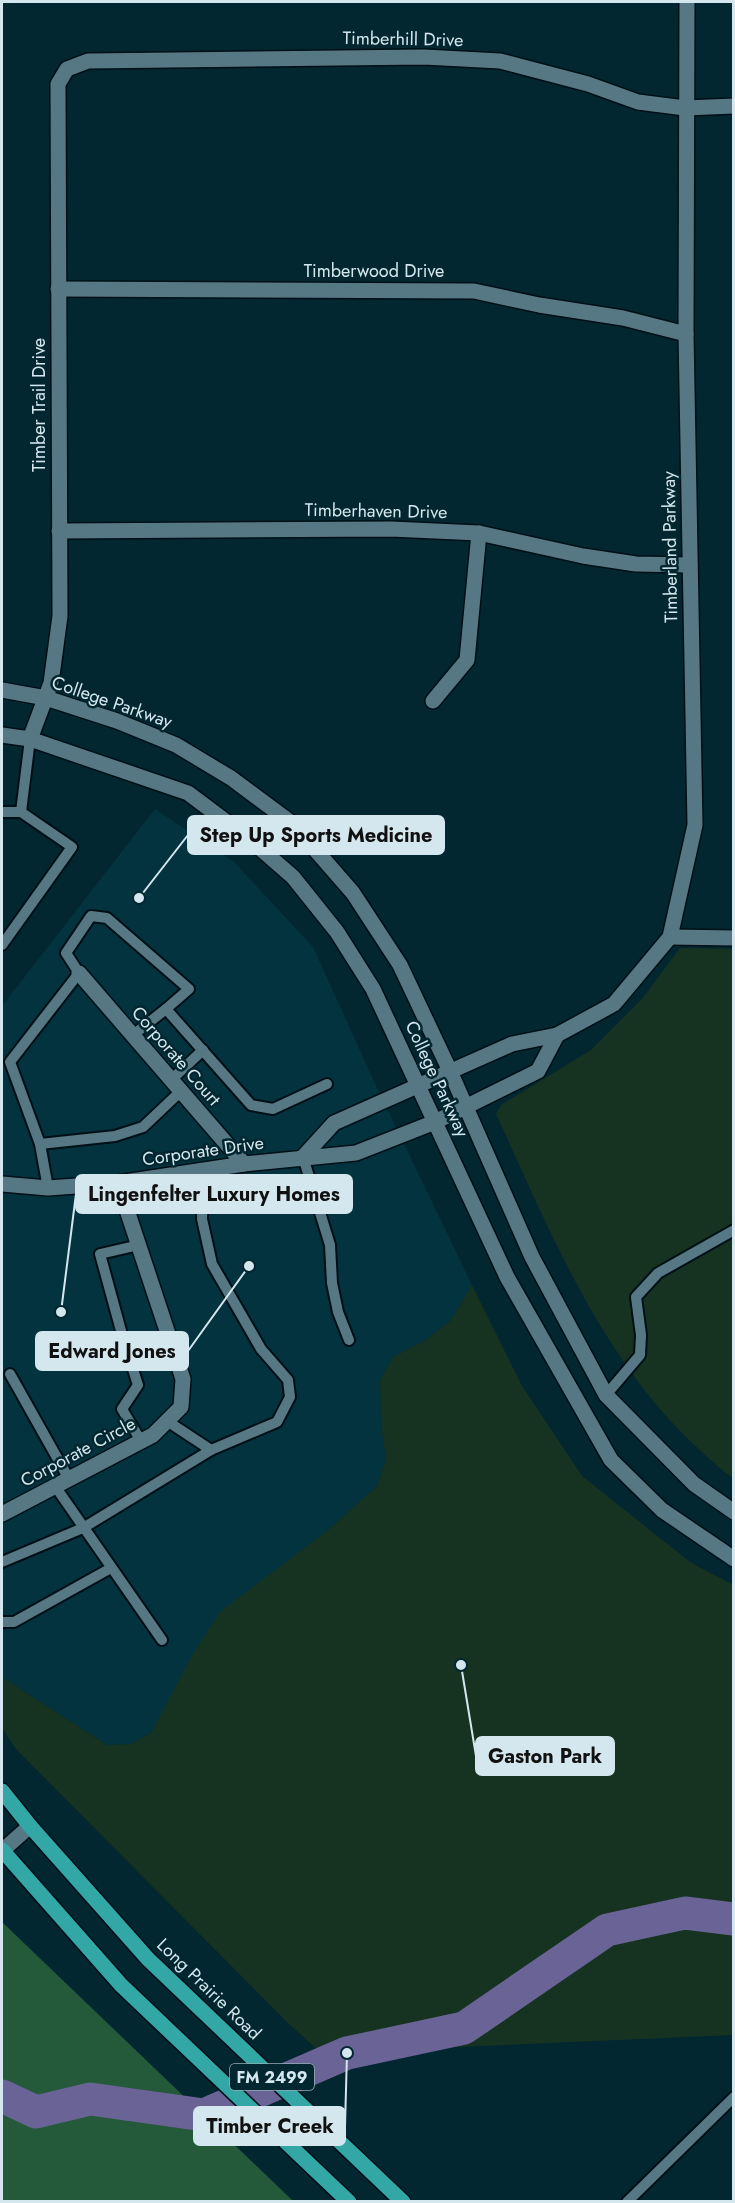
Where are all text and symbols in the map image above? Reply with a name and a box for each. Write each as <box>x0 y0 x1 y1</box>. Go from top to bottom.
street label: Timberhill Drive <box>342 25 464 53</box>
street label: Timberwood Drive <box>304 258 444 284</box>
street label: Timber Trail Drive <box>26 338 52 472</box>
street label: Timberland Parkway <box>656 471 684 623</box>
street label: Timberhaven Drive <box>304 497 448 525</box>
street label: College Parkway <box>48 669 176 735</box>
callout: Step Up Sports Medicine <box>188 816 444 854</box>
text: Step Up Sports Medicine <box>200 821 432 850</box>
street label: Corporate Court <box>125 1001 227 1112</box>
street label: College Parkway <box>399 1017 475 1142</box>
street label: Corporate Drive <box>141 1130 265 1172</box>
callout: Lingenfelter Luxury Homes <box>76 1175 352 1213</box>
text: Lingenfelter Luxury Homes <box>88 1180 340 1209</box>
callout: Edward Jones <box>36 1332 188 1370</box>
text: Edward Jones <box>48 1337 176 1366</box>
street label: Corporate Circle <box>16 1411 140 1493</box>
callout: Gaston Park <box>476 1737 614 1775</box>
text: Gaston Park <box>488 1742 603 1771</box>
street label: Long Prairie Road <box>151 1932 267 2046</box>
road number: FM 2499 <box>230 2064 314 2090</box>
callout: Timber Creek <box>194 2107 345 2145</box>
text: Timber Creek <box>206 2112 334 2141</box>

